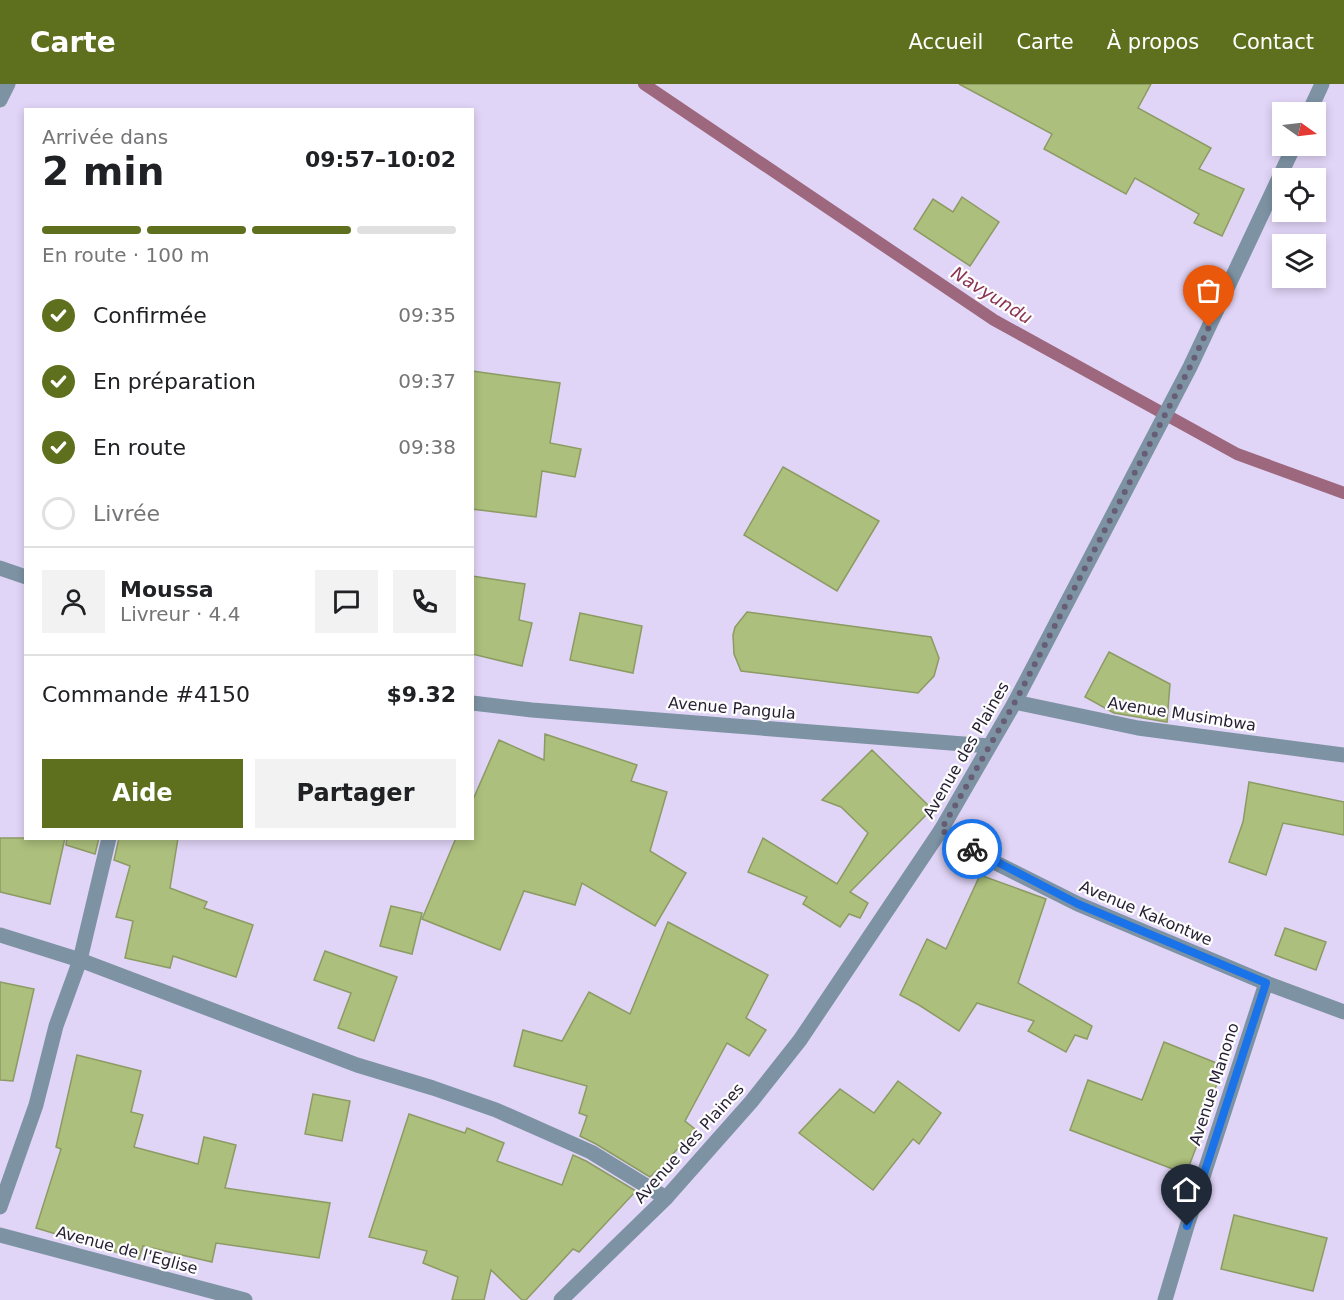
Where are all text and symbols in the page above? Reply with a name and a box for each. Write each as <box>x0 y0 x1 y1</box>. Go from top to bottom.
text: Carte <box>30 26 116 59</box>
text: Accueil <box>908 30 983 54</box>
text: Carte <box>1016 30 1074 54</box>
text: À propos <box>1107 30 1199 54</box>
text: Contact <box>1232 30 1314 54</box>
north arrow <box>1272 102 1326 156</box>
map controls <box>1272 102 1326 288</box>
text: Arrivée dans <box>42 125 168 149</box>
text: 09:57–10:02 <box>305 147 456 172</box>
text: 2 min <box>42 149 164 194</box>
button: locate <box>1272 168 1326 222</box>
button: layers <box>1272 234 1326 288</box>
text: En route · 100 m <box>42 243 210 267</box>
water label: Navyundu <box>948 262 1036 328</box>
pin <box>1183 265 1234 327</box>
icon: bag <box>1192 274 1225 307</box>
icon: check <box>42 299 75 332</box>
text: Confirmée <box>93 303 207 328</box>
text: 09:35 <box>398 303 456 327</box>
icon: check <box>42 365 75 398</box>
text: En préparation <box>93 369 256 394</box>
text: 09:37 <box>398 369 456 393</box>
icon: check <box>42 431 75 464</box>
text: En route <box>93 435 186 460</box>
text: 09:38 <box>398 435 456 459</box>
text: Livrée <box>93 501 160 526</box>
button: person <box>42 570 105 633</box>
button: chat <box>315 570 378 633</box>
button: phone <box>393 570 456 633</box>
text: Moussa <box>120 577 214 602</box>
text: Livreur · 4.4 <box>120 602 240 626</box>
street label: Avenue des Plaines <box>919 678 1013 822</box>
text: Commande #4150 <box>42 682 250 707</box>
text: $9.32 <box>386 682 456 707</box>
street label: Avenue Pangula <box>667 693 797 723</box>
street label: Avenue Musimbwa <box>1106 693 1258 735</box>
button: Aide <box>42 759 243 828</box>
button: Partager <box>255 759 456 828</box>
courier <box>942 819 1002 879</box>
icon: bike <box>956 833 989 866</box>
street label: Avenue Kakontwe <box>1077 876 1215 950</box>
street label: Avenue Manono <box>1185 1020 1243 1148</box>
street label: Avenue des Plaines <box>630 1079 748 1207</box>
pin <box>1161 1164 1212 1226</box>
icon: home <box>1170 1173 1203 1206</box>
street label: Avenue de l'Eglise <box>54 1222 200 1278</box>

